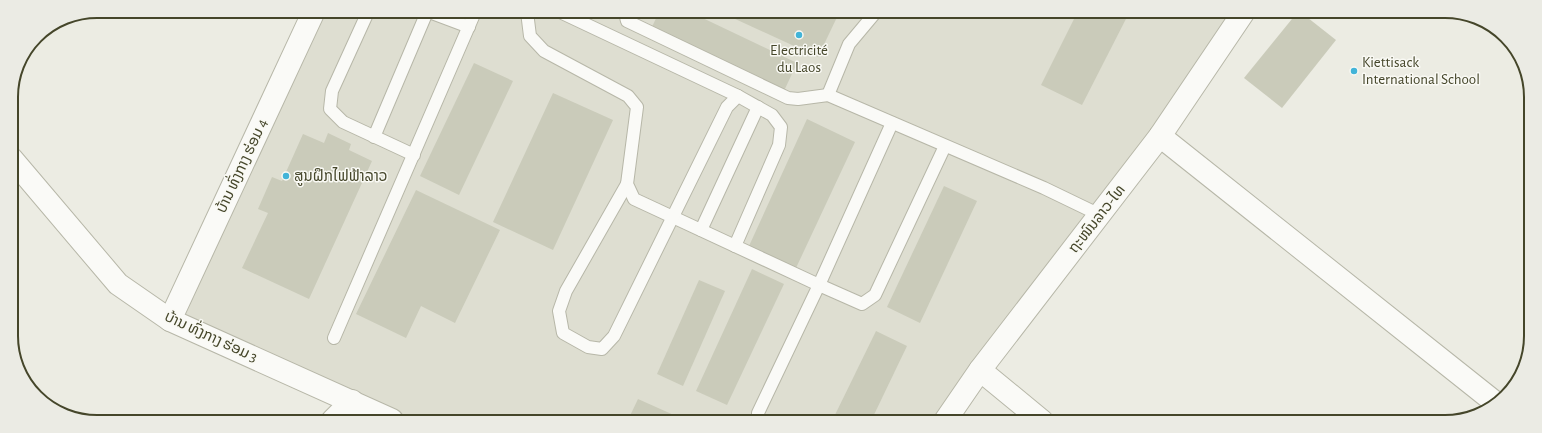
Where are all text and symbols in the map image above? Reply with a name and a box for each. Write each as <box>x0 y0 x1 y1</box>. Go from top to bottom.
marker: Electricité du Laos <box>794 30 804 40</box>
place label: Electricité du Laos <box>770 43 828 75</box>
place label: Kiettisack International School <box>1362 55 1480 87</box>
marker: Kiettisack International School <box>1349 66 1359 76</box>
street label: ບ້ານ ທົ່ງກາງ ຮ່ອມ 4 <box>210 115 270 215</box>
place label: ສູນຝຶກໄຟຟ້າລາວ <box>294 167 388 186</box>
marker: ສູນຝຶກໄຟຟ້າລາວ <box>281 171 291 181</box>
street label: ຖະໜົນລາວ-ໄທ <box>1064 181 1128 256</box>
street label: ບ້ານ ທົ່ງກາງ ຮ່ອມ 3 <box>162 305 262 365</box>

